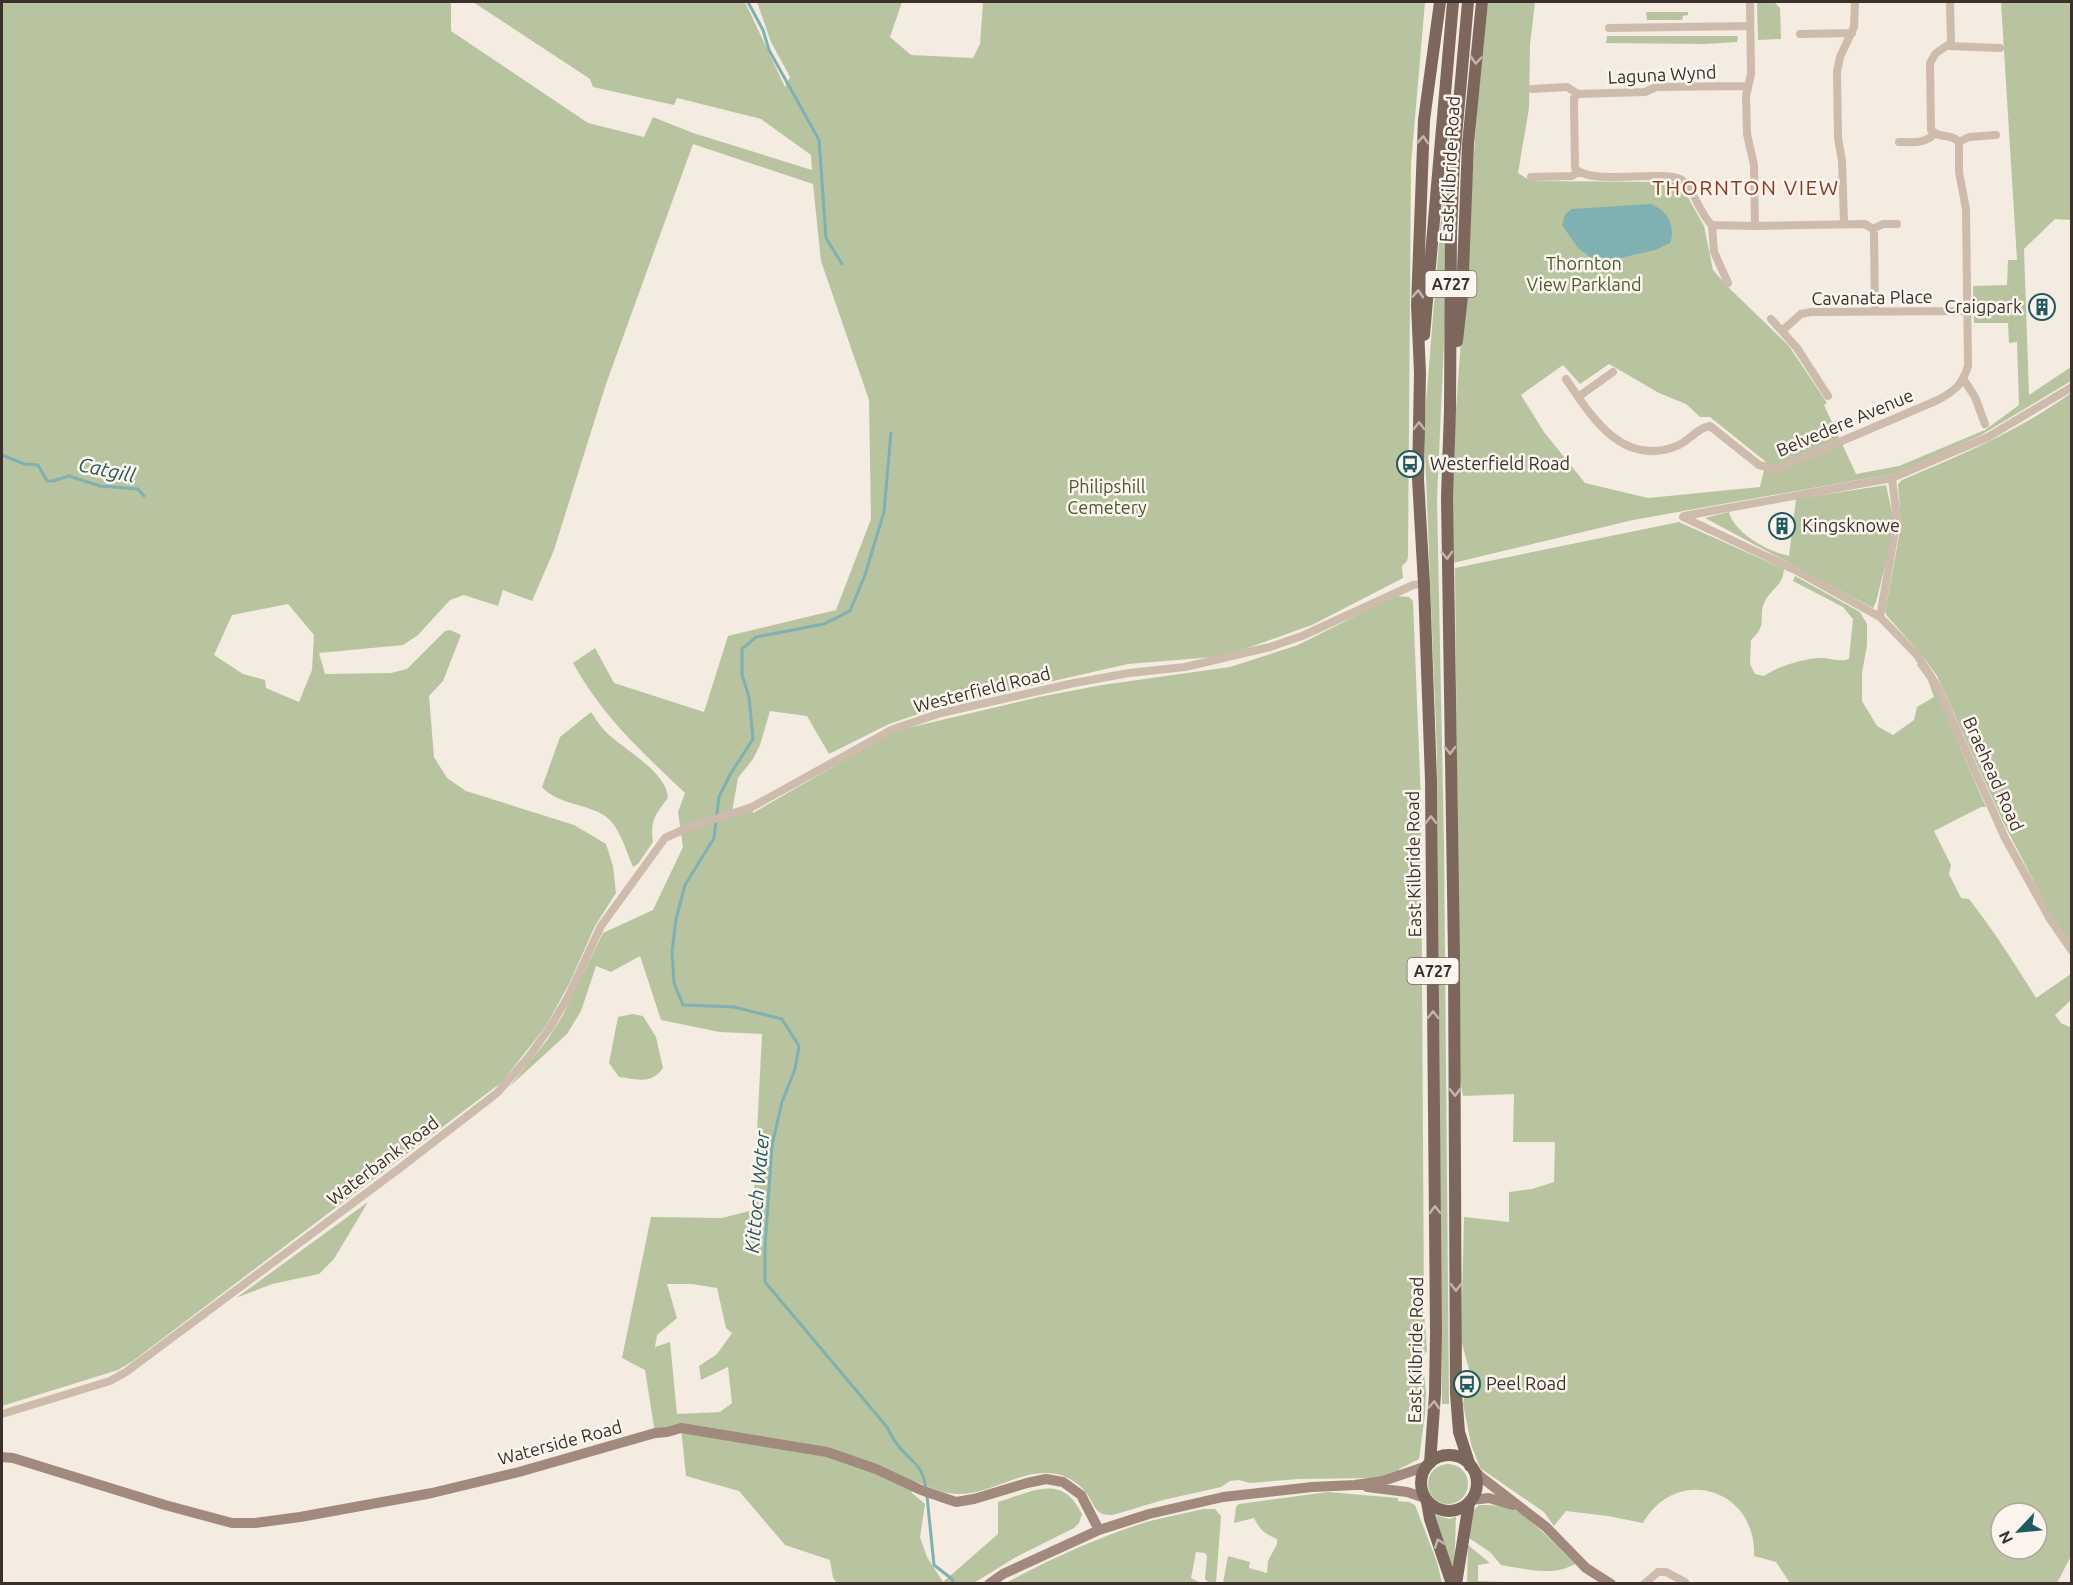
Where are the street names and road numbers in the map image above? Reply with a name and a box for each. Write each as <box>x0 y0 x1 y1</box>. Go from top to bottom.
street label: Laguna Wynd <box>1607 61 1717 87</box>
street label: East Kilbride Road <box>1435 95 1463 243</box>
road number: A727 <box>1426 271 1476 297</box>
street label: Cavanata Place <box>1811 286 1933 308</box>
street label: Belvedere Avenue <box>1773 384 1916 460</box>
street label: Westerfield Road <box>911 662 1052 716</box>
street label: Braehead Road <box>1960 713 2028 834</box>
street label: East Kilbride Road <box>1402 791 1424 937</box>
road number: A727 <box>1408 958 1458 984</box>
street label: Waterbank Road <box>323 1112 442 1209</box>
street label: East Kilbride Road <box>1404 1277 1426 1423</box>
street label: Waterside Road <box>496 1416 624 1468</box>

